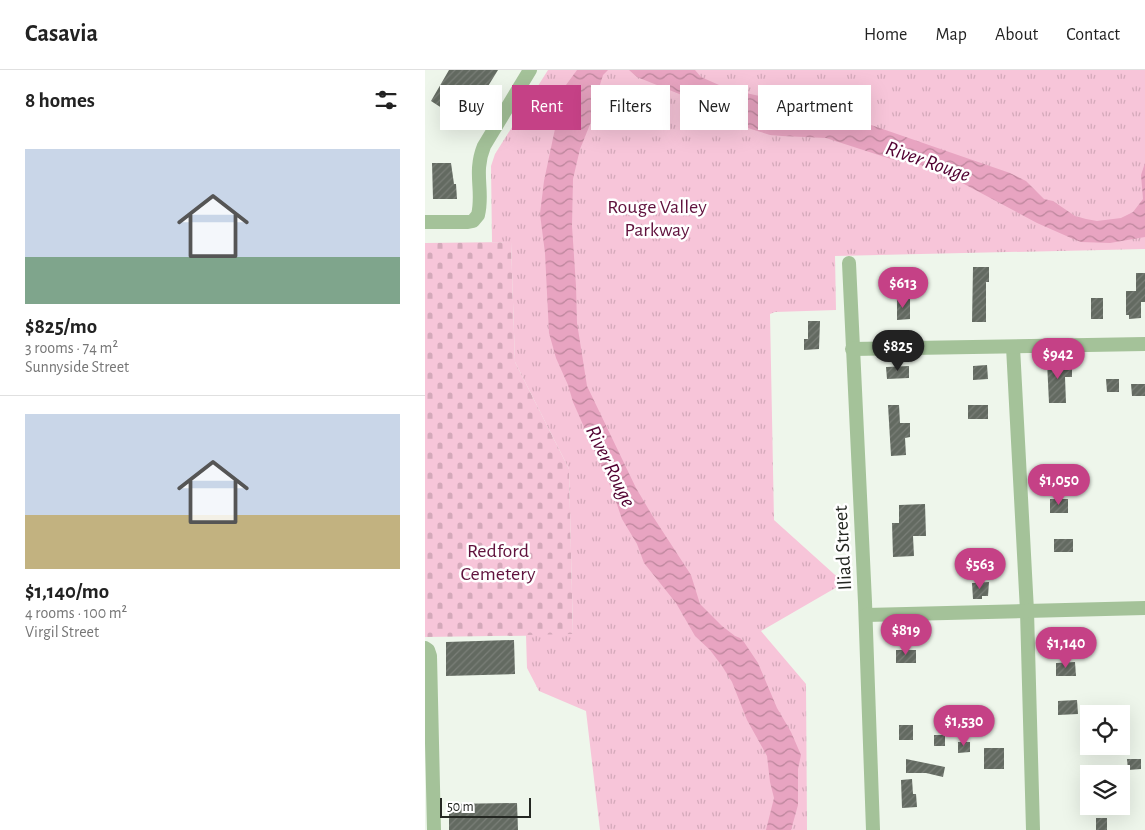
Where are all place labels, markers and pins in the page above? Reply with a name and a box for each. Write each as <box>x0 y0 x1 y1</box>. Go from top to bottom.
pin: $613 <box>873 266 933 309</box>
pin: $825 <box>868 330 928 372</box>
pin: $942 <box>1028 338 1088 380</box>
pin: $1,050 <box>1018 464 1100 506</box>
pin: $563 <box>950 548 1010 590</box>
pin: $819 <box>876 614 936 656</box>
pin: $1,140 <box>1025 626 1107 669</box>
pin: $1,530 <box>923 704 1005 747</box>

